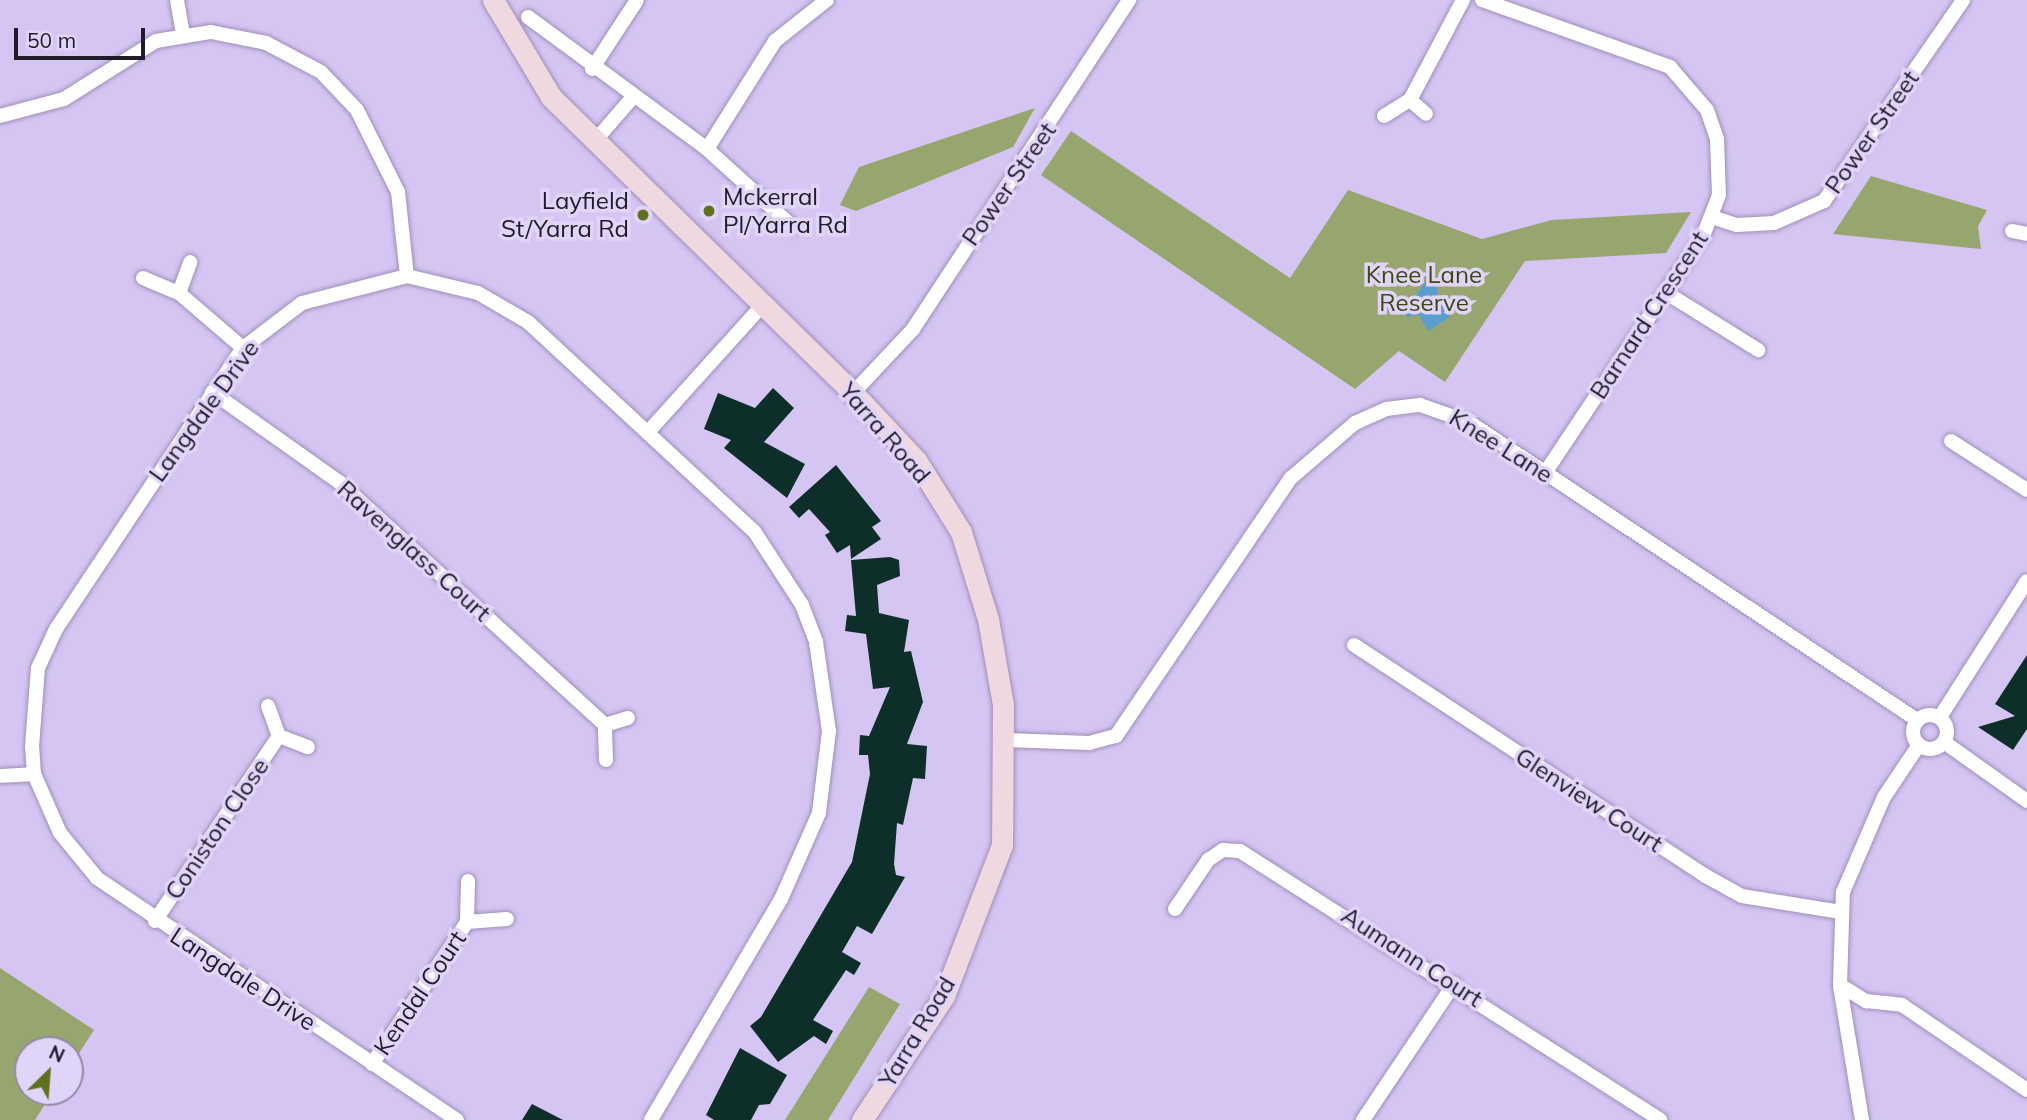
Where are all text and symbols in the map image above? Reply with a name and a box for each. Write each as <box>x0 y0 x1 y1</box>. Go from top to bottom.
scale bar <box>18 14 149 58</box>
text: 50 m <box>27 27 76 53</box>
street label: Power Street <box>1819 65 1925 199</box>
street label: Power Street <box>956 117 1062 251</box>
place label: Mckerral Pl/Yarra Rd <box>723 183 848 239</box>
place label: Layfield St/Yarra Rd <box>501 187 629 243</box>
marker: Mckerral Pl/Yarra Rd <box>701 203 717 219</box>
marker: Layfield St/Yarra Rd <box>635 207 651 223</box>
street label: Barnard Crescent <box>1584 226 1714 404</box>
park label: Knee Lane Reserve <box>1366 261 1482 317</box>
street label: Langdale Drive <box>143 335 265 487</box>
street label: Yarra Road <box>833 377 937 489</box>
street label: Knee Lane <box>1444 403 1558 489</box>
street label: Ravenglass Court <box>332 475 496 627</box>
street label: Glenview Court <box>1510 742 1668 858</box>
street label: Coniston Close <box>159 753 275 905</box>
street label: Aumann Court <box>1336 901 1488 1013</box>
street label: Langdale Drive <box>165 921 321 1037</box>
street label: Kendal Court <box>368 925 472 1061</box>
street label: Yarra Road <box>873 971 961 1093</box>
north arrow <box>14 1036 84 1106</box>
text: N <box>45 1040 69 1068</box>

